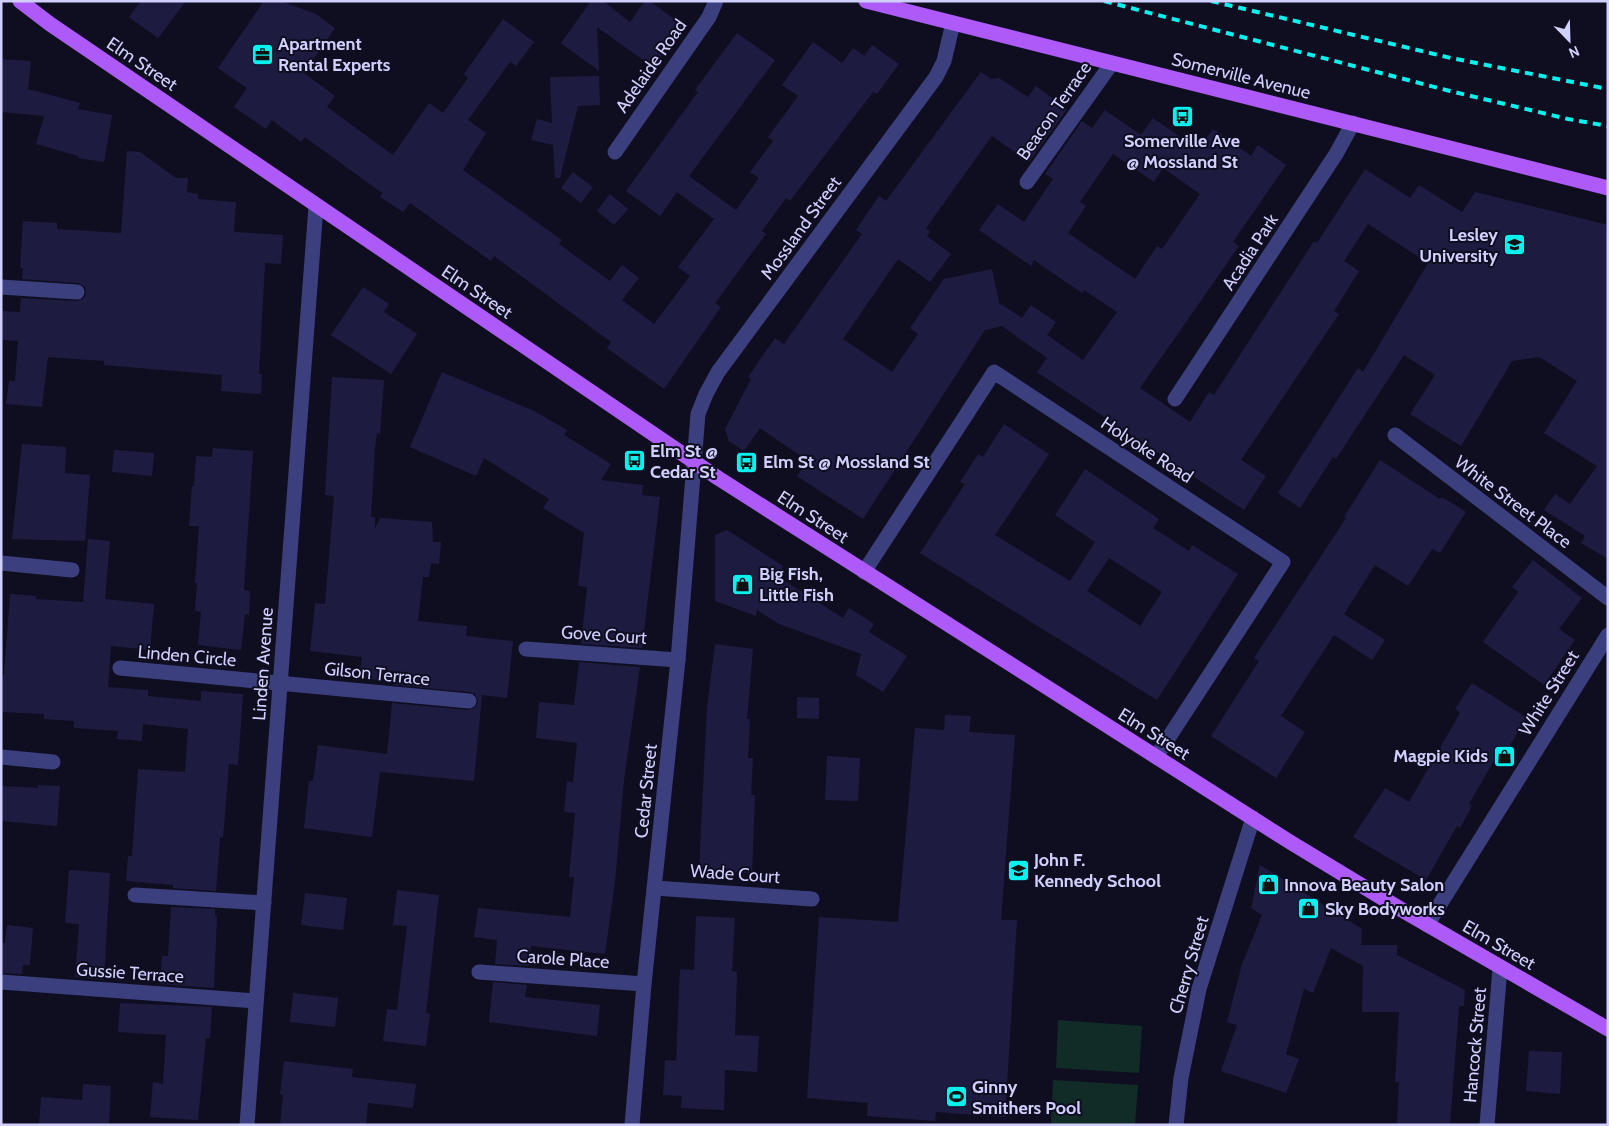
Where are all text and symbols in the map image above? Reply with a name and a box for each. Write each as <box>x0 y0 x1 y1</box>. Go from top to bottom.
street label: Adelaide Road <box>611 15 691 117</box>
north arrow <box>1544 15 1594 65</box>
street label: Elm Street <box>103 32 181 96</box>
place label: Apartment Rental Experts <box>278 33 391 76</box>
office icon: Apartment Rental Experts <box>250 42 274 66</box>
text: N <box>1566 42 1582 62</box>
street label: Somerville Avenue <box>1169 48 1313 104</box>
street label: Beacon Terrace <box>1012 58 1096 164</box>
bus stop icon: Somerville Ave @ Mossland St <box>1170 104 1194 128</box>
place label: Somerville Ave @ Mossland St <box>1124 130 1240 173</box>
street label: Mossland Street <box>756 172 846 284</box>
street label: Acadia Park <box>1217 209 1283 294</box>
place label: Lesley University <box>1419 224 1498 267</box>
school or university icon: Lesley University <box>1502 233 1526 257</box>
street label: Elm Street <box>438 260 516 324</box>
street label: Holyoke Road <box>1097 412 1197 488</box>
place label: Elm St @ Cedar St <box>650 440 718 483</box>
bus stop icon: Elm St @ Cedar St <box>622 449 646 473</box>
bus stop icon: Elm St @ Mossland St <box>735 450 759 474</box>
place label: Elm St @ Mossland St <box>763 451 930 473</box>
street label: White Street Place <box>1450 451 1576 553</box>
street label: Elm Street <box>773 486 853 548</box>
place label: Big Fish, Little Fish <box>759 563 834 606</box>
shop icon: Big Fish, Little Fish <box>731 572 755 596</box>
street label: Linden Avenue <box>248 607 278 721</box>
street label: Gove Court <box>561 621 647 649</box>
street label: Linden Circle <box>137 641 237 671</box>
street label: White Street <box>1514 646 1584 740</box>
street label: Gilson Terrace <box>323 658 431 690</box>
street label: Elm Street <box>1114 703 1194 765</box>
street label: Cedar Street <box>630 743 662 839</box>
shop icon: Magpie Kids <box>1492 744 1516 768</box>
place label: Magpie Kids <box>1393 745 1488 767</box>
place label: John F. Kennedy School <box>1033 849 1161 892</box>
school or university icon: John F. Kennedy School <box>1006 858 1030 882</box>
street label: Wade Court <box>689 860 781 888</box>
shop icon: Innova Beauty Salon <box>1256 873 1280 897</box>
place label: Innova Beauty Salon <box>1284 874 1444 896</box>
shop icon: Sky Bodyworks <box>1297 897 1321 921</box>
place label: Sky Bodyworks <box>1325 898 1445 920</box>
street label: Cherry Street <box>1165 913 1213 1017</box>
street label: Elm Street <box>1459 915 1539 975</box>
street label: Carole Place <box>516 945 610 973</box>
street label: Gussie Terrace <box>75 958 185 988</box>
street label: Hancock Street <box>1459 986 1491 1104</box>
place label: Ginny Smithers Pool <box>972 1076 1081 1119</box>
sports icon: Ginny Smithers Pool <box>944 1085 968 1109</box>

